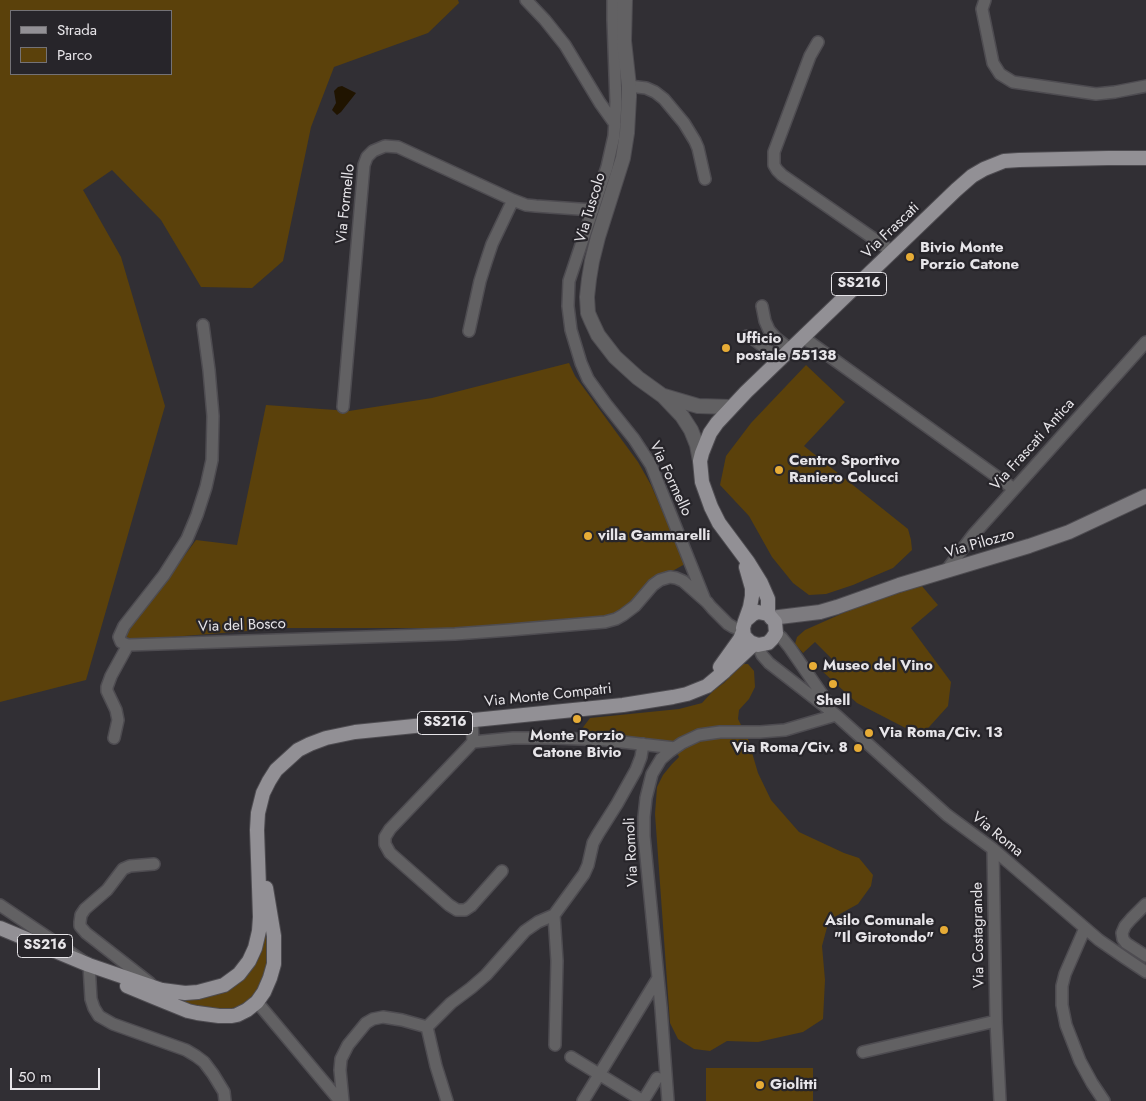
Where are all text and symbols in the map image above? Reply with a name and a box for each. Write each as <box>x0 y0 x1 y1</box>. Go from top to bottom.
legend <box>10 10 172 75</box>
text: Strada <box>57 19 97 41</box>
text: Parco <box>57 44 92 66</box>
street label: Via Formello <box>333 163 359 245</box>
street label: Via Tuscolo <box>572 171 610 245</box>
street label: Via Frascati <box>858 199 924 263</box>
place label: Bivio Monte Porzio Catone <box>920 239 1019 274</box>
marker: Bivio Monte Porzio Catone <box>904 251 916 263</box>
road number: SS216 <box>832 272 886 296</box>
place label: Ufficio postale 55138 <box>736 330 837 365</box>
marker: Ufficio postale 55138 <box>720 342 732 354</box>
street label: Via Frascati Antica <box>987 395 1079 495</box>
street label: Via Formello <box>645 439 695 519</box>
place label: Centro Sportivo Raniero Colucci <box>789 452 900 487</box>
marker: Centro Sportivo Raniero Colucci <box>773 464 785 476</box>
street label: Via Pilozzo <box>943 526 1017 562</box>
place label: villa Gammarelli <box>598 527 710 545</box>
marker: villa Gammarelli <box>582 530 594 542</box>
street label: Via del Bosco <box>198 615 286 637</box>
place label: Museo del Vino <box>823 657 933 675</box>
marker: Museo del Vino <box>807 660 819 672</box>
marker: Shell <box>827 678 839 690</box>
street label: Via Monte Compatri <box>483 680 613 712</box>
place label: Shell <box>816 692 850 710</box>
road number: SS216 <box>418 711 472 734</box>
marker: Monte Porzio Catone Bivio <box>571 713 583 725</box>
place label: Via Roma/Civ. 13 <box>879 724 1003 742</box>
place label: Monte Porzio Catone Bivio <box>530 727 624 762</box>
marker: Via Roma/Civ. 13 <box>863 727 875 739</box>
place label: Via Roma/Civ. 8 <box>732 739 848 757</box>
marker: Via Roma/Civ. 8 <box>852 742 864 754</box>
street label: Via Roma <box>968 809 1026 861</box>
street label: Via Romoli <box>621 817 643 887</box>
street label: Via Costagrande <box>969 882 989 988</box>
place label: Asilo Comunale "Il Girotondo" <box>825 912 934 947</box>
marker: Asilo Comunale "Il Girotondo" <box>938 924 950 936</box>
road number: SS216 <box>18 934 72 958</box>
scale bar <box>12 1058 102 1090</box>
text: 50 m <box>18 1066 52 1088</box>
place label: Giolitti <box>770 1076 817 1094</box>
marker: Giolitti <box>754 1079 766 1091</box>

